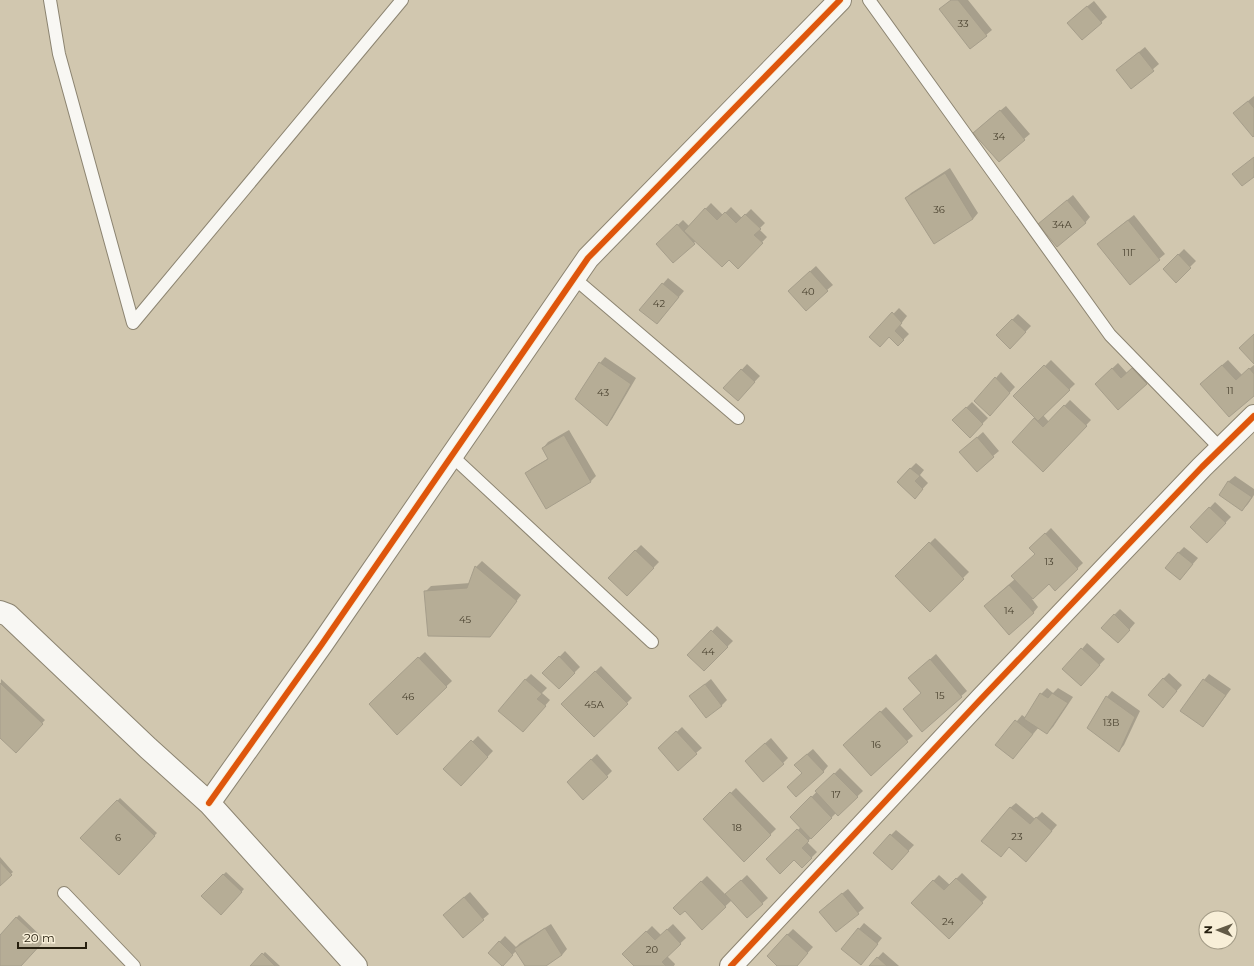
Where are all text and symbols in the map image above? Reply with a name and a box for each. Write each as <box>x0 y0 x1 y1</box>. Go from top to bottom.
house number: 33 <box>957 17 969 30</box>
house number: 34 <box>993 130 1006 143</box>
house number: 36 <box>933 203 945 216</box>
house number: 34А <box>1052 218 1072 231</box>
house number: 11Г <box>1123 246 1136 259</box>
house number: 40 <box>801 285 815 298</box>
house number: 42 <box>653 297 665 310</box>
house number: 11 <box>1226 384 1234 397</box>
house number: 43 <box>597 386 609 399</box>
house number: 13 <box>1044 555 1054 568</box>
house number: 14 <box>1004 604 1014 617</box>
house number: 45 <box>459 613 471 626</box>
house number: 44 <box>701 645 715 658</box>
house number: 15 <box>935 689 945 702</box>
house number: 46 <box>402 690 414 703</box>
house number: 45А <box>584 698 604 711</box>
house number: 13В <box>1103 716 1119 729</box>
house number: 16 <box>871 738 881 751</box>
house number: 17 <box>831 788 841 801</box>
house number: 18 <box>732 821 742 834</box>
house number: 23 <box>1011 830 1023 843</box>
house number: 6 <box>115 831 121 844</box>
north arrow <box>1198 910 1238 950</box>
house number: 24 <box>942 915 954 928</box>
scale bar <box>18 924 86 950</box>
text: N <box>1201 925 1215 934</box>
text: 20 m <box>24 930 55 945</box>
house number: 20 <box>646 943 659 956</box>

